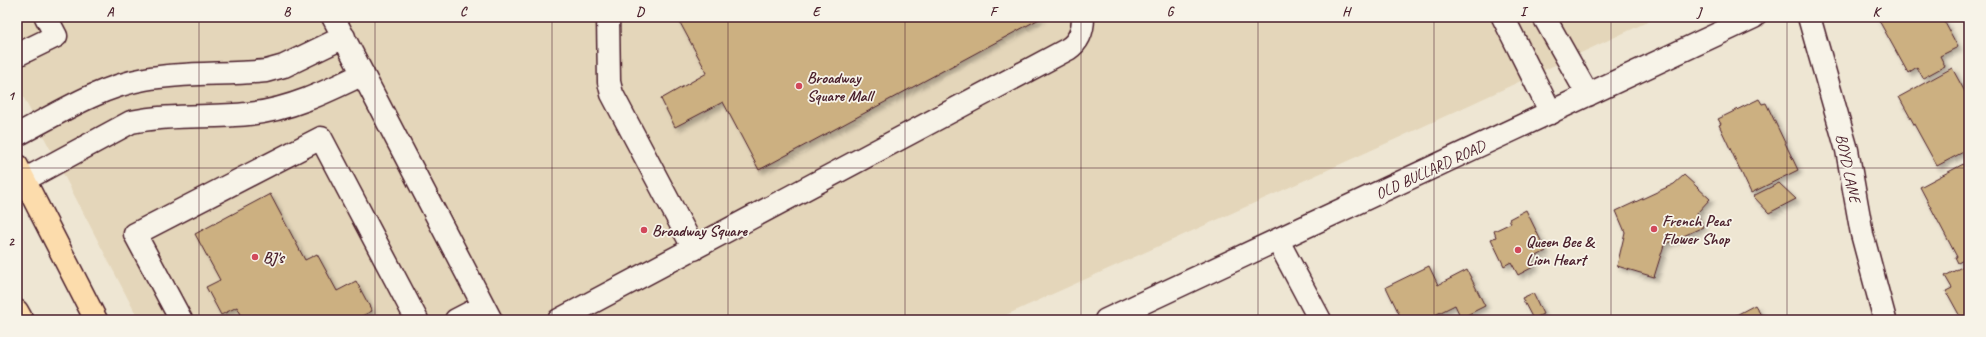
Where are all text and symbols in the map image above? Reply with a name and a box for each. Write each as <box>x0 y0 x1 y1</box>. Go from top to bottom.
text: A <box>107 4 115 20</box>
text: B <box>284 4 292 20</box>
text: C <box>460 4 468 20</box>
text: D <box>636 4 645 20</box>
text: E <box>813 4 822 20</box>
text: F <box>990 4 999 20</box>
text: G <box>1167 4 1175 20</box>
text: H <box>1342 4 1352 20</box>
text: I <box>1520 4 1529 20</box>
text: J <box>1696 4 1703 20</box>
text: K <box>1873 4 1883 20</box>
place label: Broadway Square Mall <box>807 68 876 106</box>
marker: Broadway Square Mall <box>794 81 804 91</box>
text: 1 <box>8 88 16 104</box>
street label: BOYD LANE <box>1831 132 1865 206</box>
street label: OLD BULLARD ROAD <box>1372 135 1490 204</box>
place label: French Peas Flower Shop <box>1662 211 1733 249</box>
place label: Broadway Square <box>652 221 748 241</box>
marker: French Peas Flower Shop <box>1649 224 1659 234</box>
marker: Broadway Square <box>639 225 649 235</box>
place label: Queen Bee & Lion Heart <box>1526 232 1596 270</box>
text: 2 <box>8 234 15 250</box>
marker: Queen Bee & Lion Heart <box>1513 245 1523 255</box>
place label: BJ's <box>263 248 285 268</box>
marker: BJ's <box>250 252 260 262</box>

